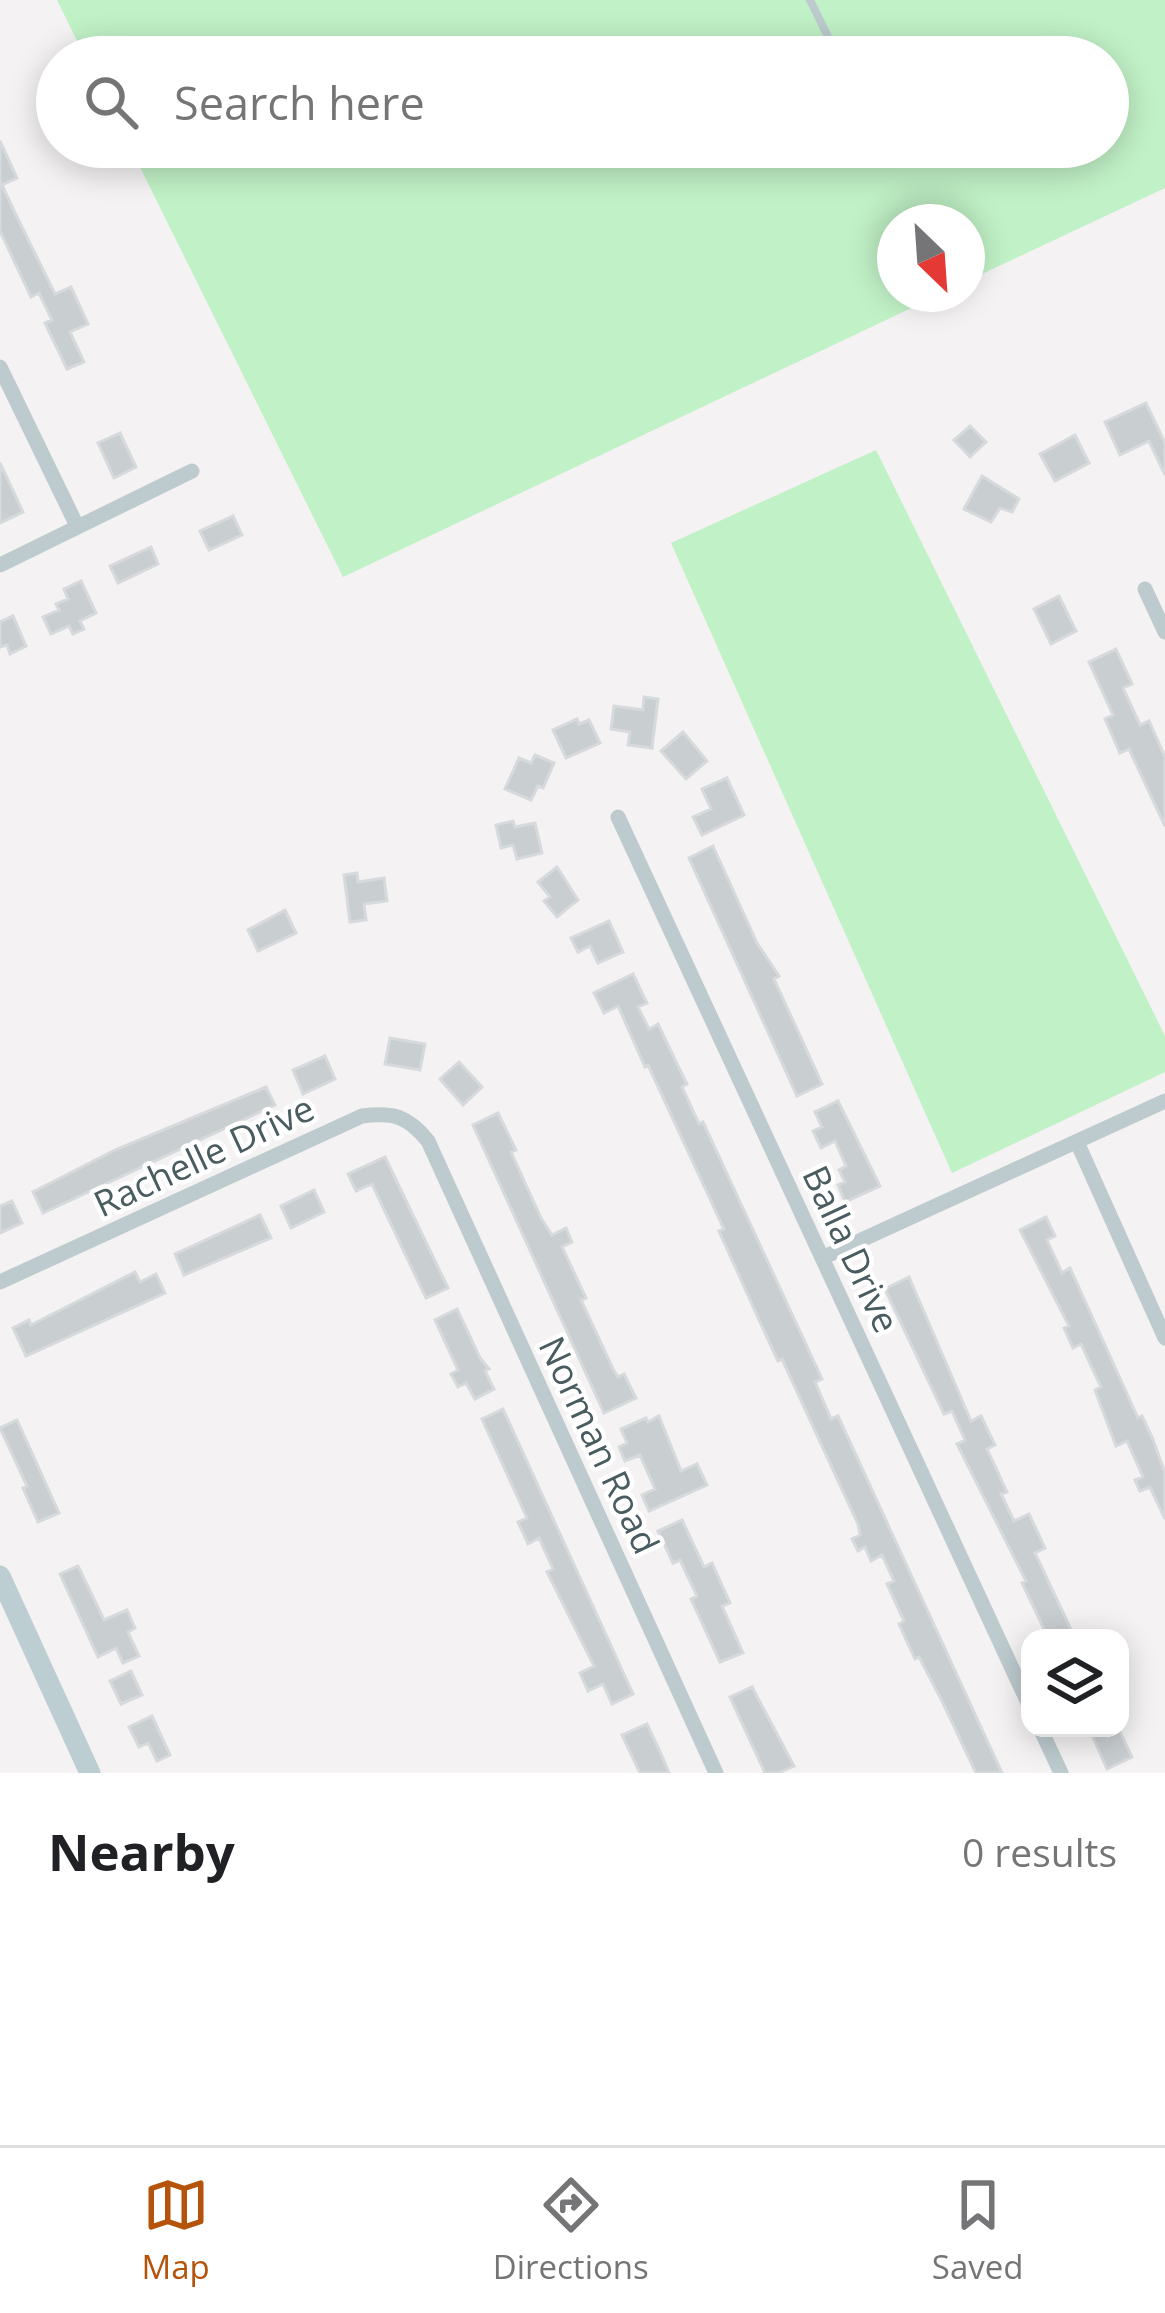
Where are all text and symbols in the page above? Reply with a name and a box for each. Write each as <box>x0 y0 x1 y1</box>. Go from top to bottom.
search box <box>36 36 1129 168</box>
icon: search <box>78 69 144 135</box>
text: Search here <box>174 72 425 133</box>
north arrow <box>877 204 985 312</box>
street label: Rachelle Drive <box>86 1083 322 1228</box>
street label: Balla Drive <box>791 1157 911 1340</box>
street label: Norman Road <box>528 1328 671 1561</box>
map controls <box>1021 1629 1129 1737</box>
button: layers <box>1021 1629 1129 1737</box>
text: Nearby <box>48 1816 235 1886</box>
text: 0 results <box>962 1825 1117 1878</box>
tab: Map <box>142 2172 210 2289</box>
tab: Directions <box>493 2172 649 2289</box>
tab: Saved <box>932 2172 1023 2289</box>

